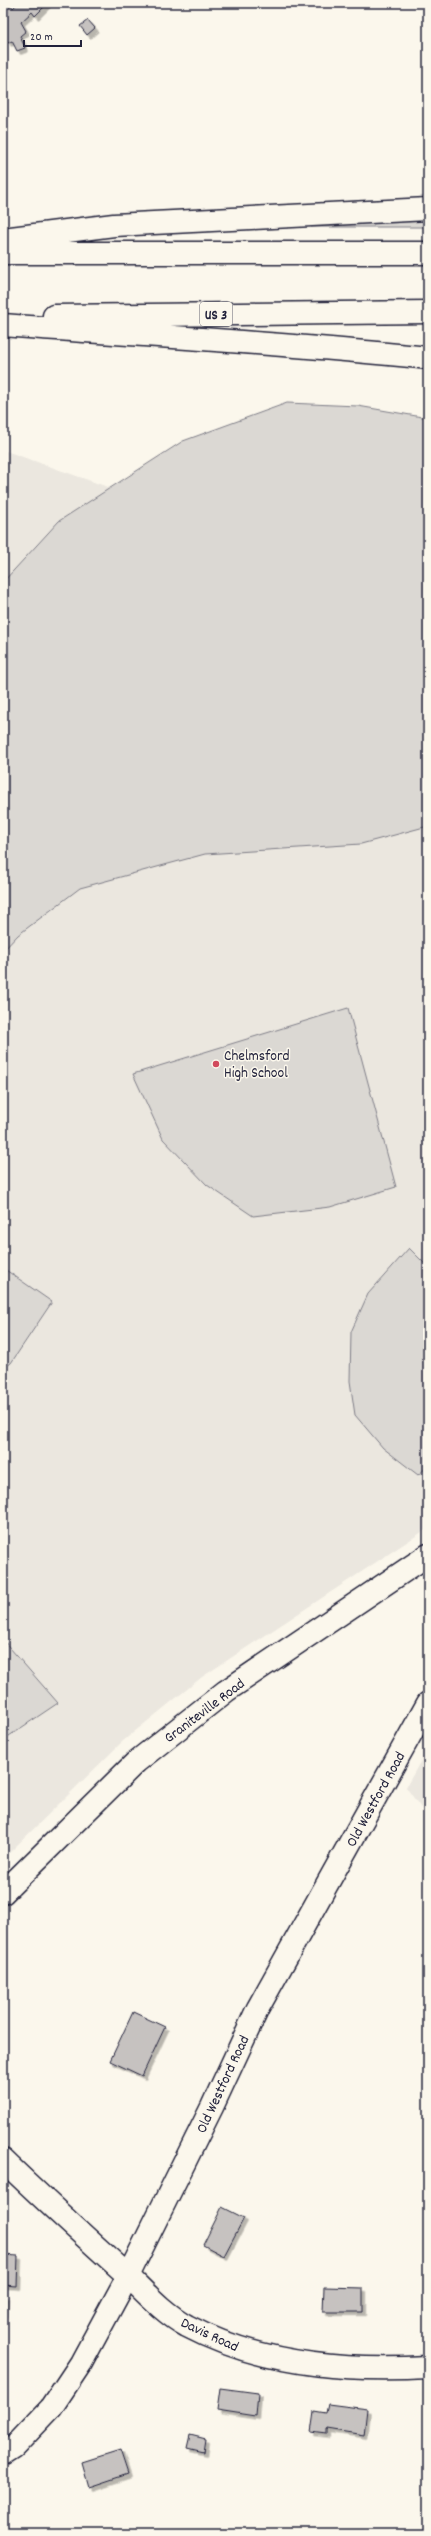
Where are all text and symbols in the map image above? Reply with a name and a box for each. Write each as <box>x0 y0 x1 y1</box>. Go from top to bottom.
scale bar <box>24 22 81 48</box>
text: 20 m <box>30 29 53 46</box>
road number: US 3 <box>200 302 232 326</box>
place label: Chelmsford High School <box>224 1046 290 1085</box>
marker: Chelmsford High School <box>211 1059 221 1069</box>
street label: Graniteville Road <box>160 1674 250 1749</box>
street label: Old Westford Road <box>341 1748 412 1852</box>
street label: Old Westford Road <box>191 2032 256 2137</box>
street label: Davis Road <box>177 2313 242 2359</box>

